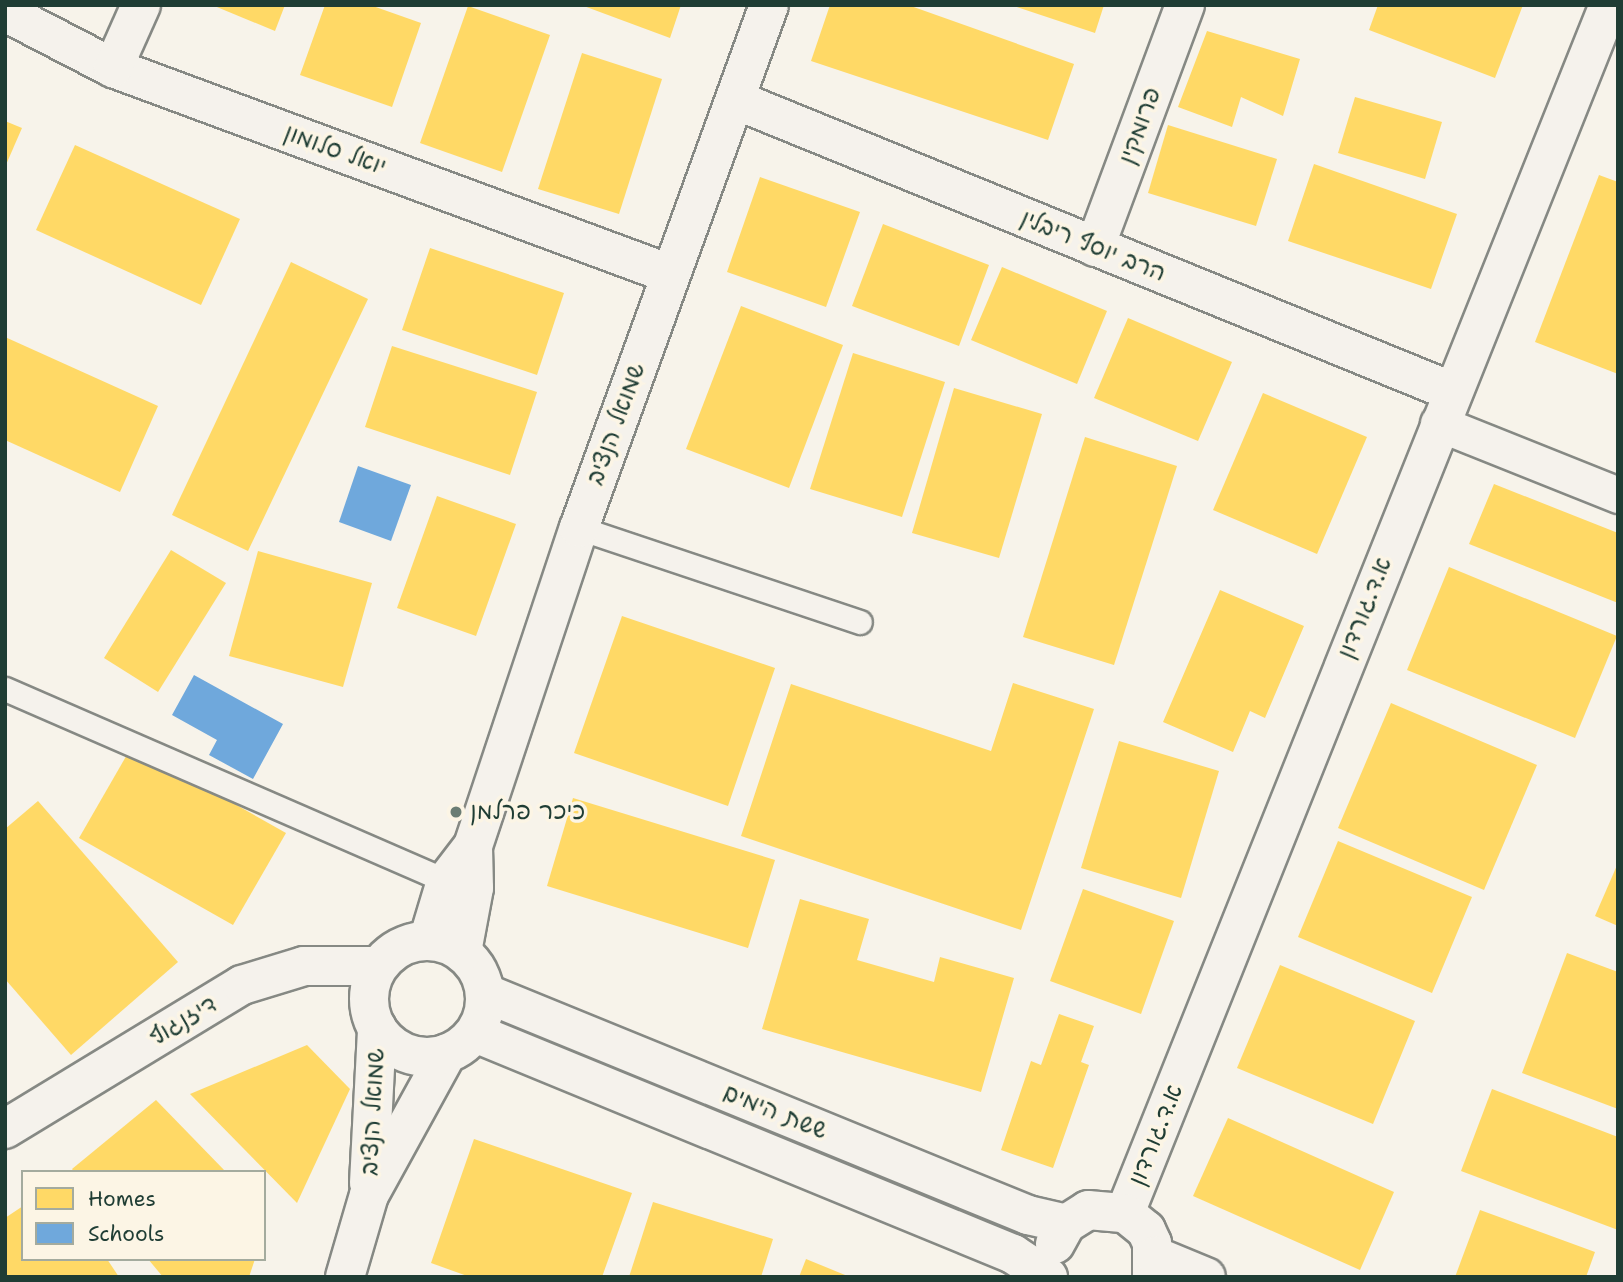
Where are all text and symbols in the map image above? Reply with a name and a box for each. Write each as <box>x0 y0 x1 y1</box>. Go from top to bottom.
street label: פרומקין <box>1113 84 1167 168</box>
street label: יואל סלומון <box>280 118 390 182</box>
street label: הרב יוסף ריבלין <box>1016 204 1170 288</box>
street label: שמואל הנציב <box>581 359 651 489</box>
street label: א.ד.גורדון <box>1332 553 1398 663</box>
place label: כיכר פרלמן <box>470 798 585 826</box>
marker: כיכר פרלמן <box>448 804 464 820</box>
street label: דיזנגוף <box>144 990 222 1052</box>
street label: שמואל הנציב <box>355 1047 391 1177</box>
street label: ששת הימים <box>719 1078 831 1146</box>
street label: א.ד.גורדון <box>1123 1080 1189 1190</box>
legend <box>21 1170 266 1261</box>
text: Homes <box>88 1185 156 1213</box>
text: Schools <box>88 1220 164 1248</box>

